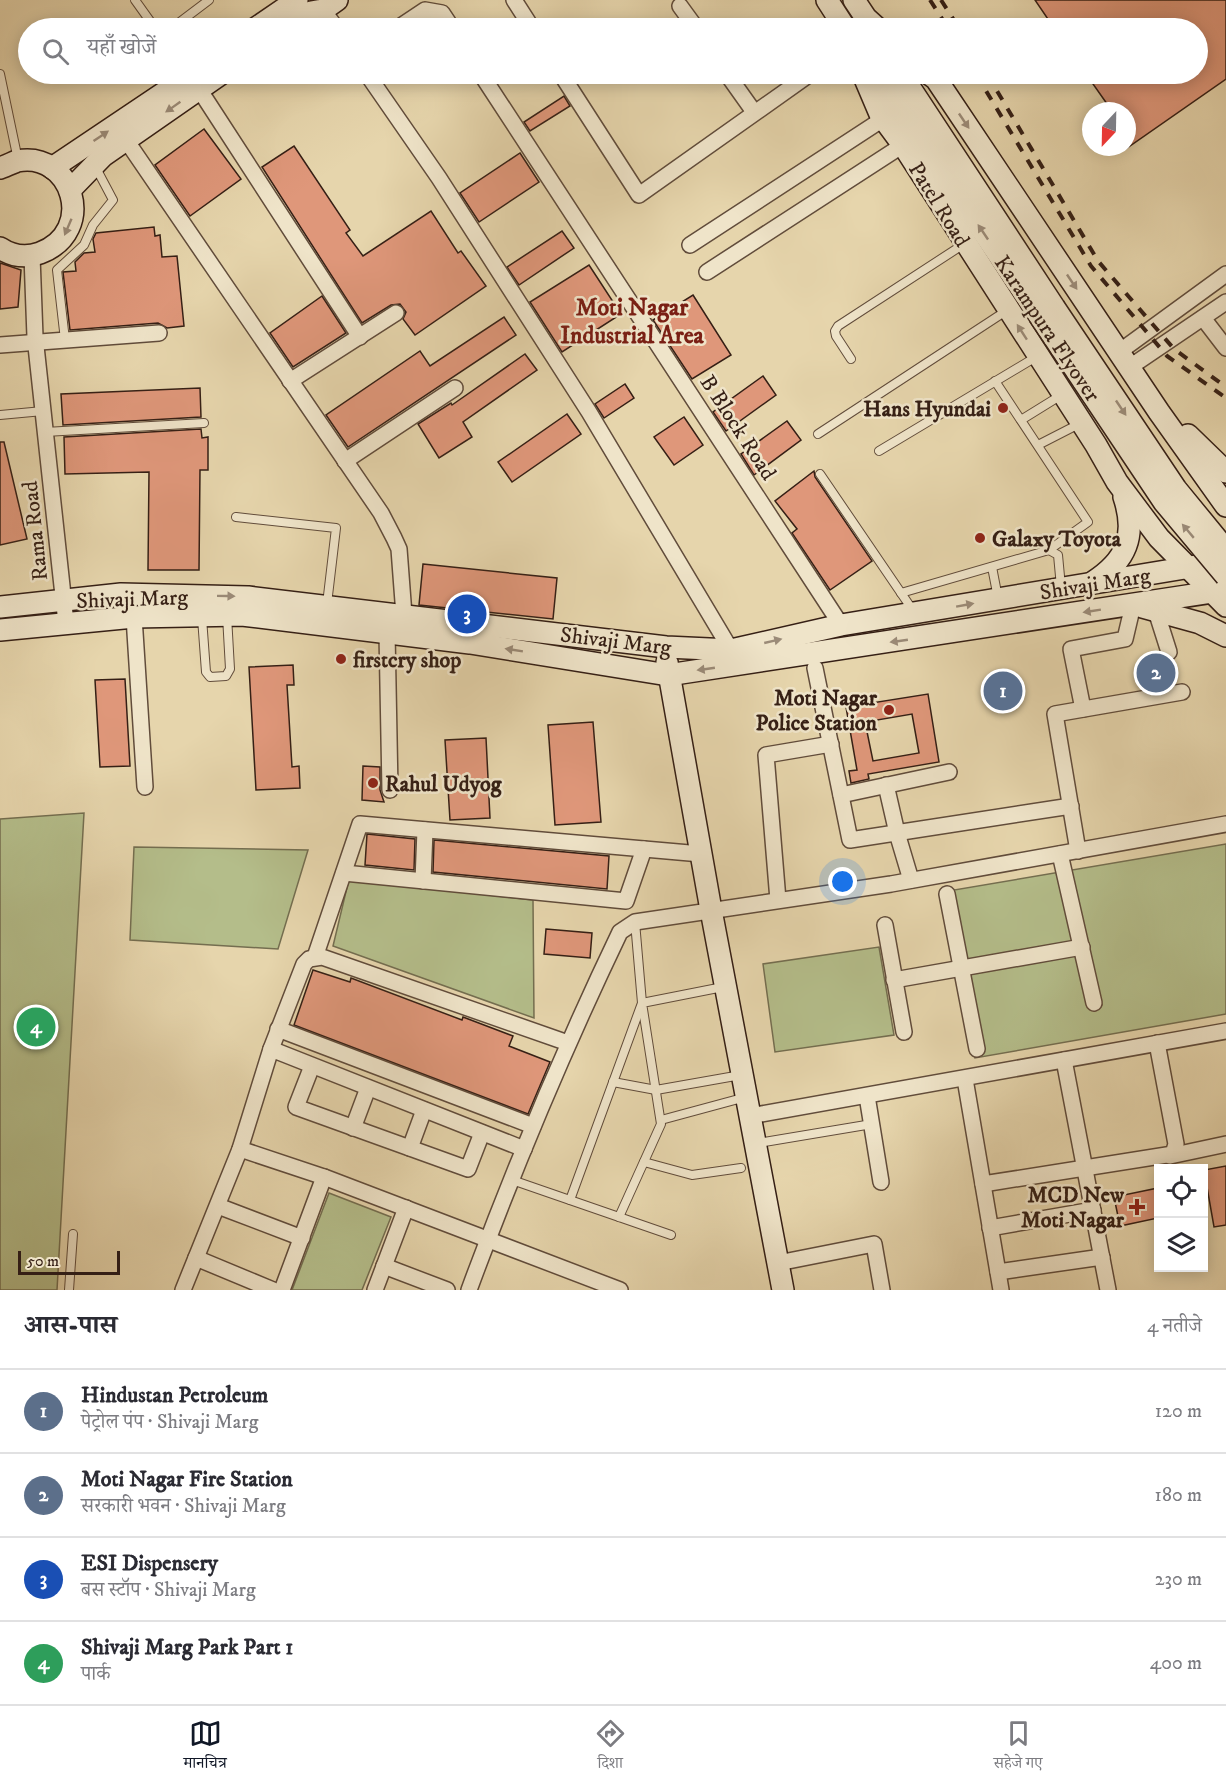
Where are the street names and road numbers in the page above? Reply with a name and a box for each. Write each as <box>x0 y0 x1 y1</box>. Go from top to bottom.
street label: Patel Road <box>902 157 975 252</box>
street label: Karampura Flyover <box>988 251 1106 408</box>
street label: B Block Road <box>694 370 782 486</box>
street label: Rama Road <box>17 480 54 582</box>
street label: Shivaji Marg <box>1038 562 1153 607</box>
street label: Shivaji Marg <box>76 584 189 615</box>
street label: Shivaji Marg <box>559 621 673 662</box>

